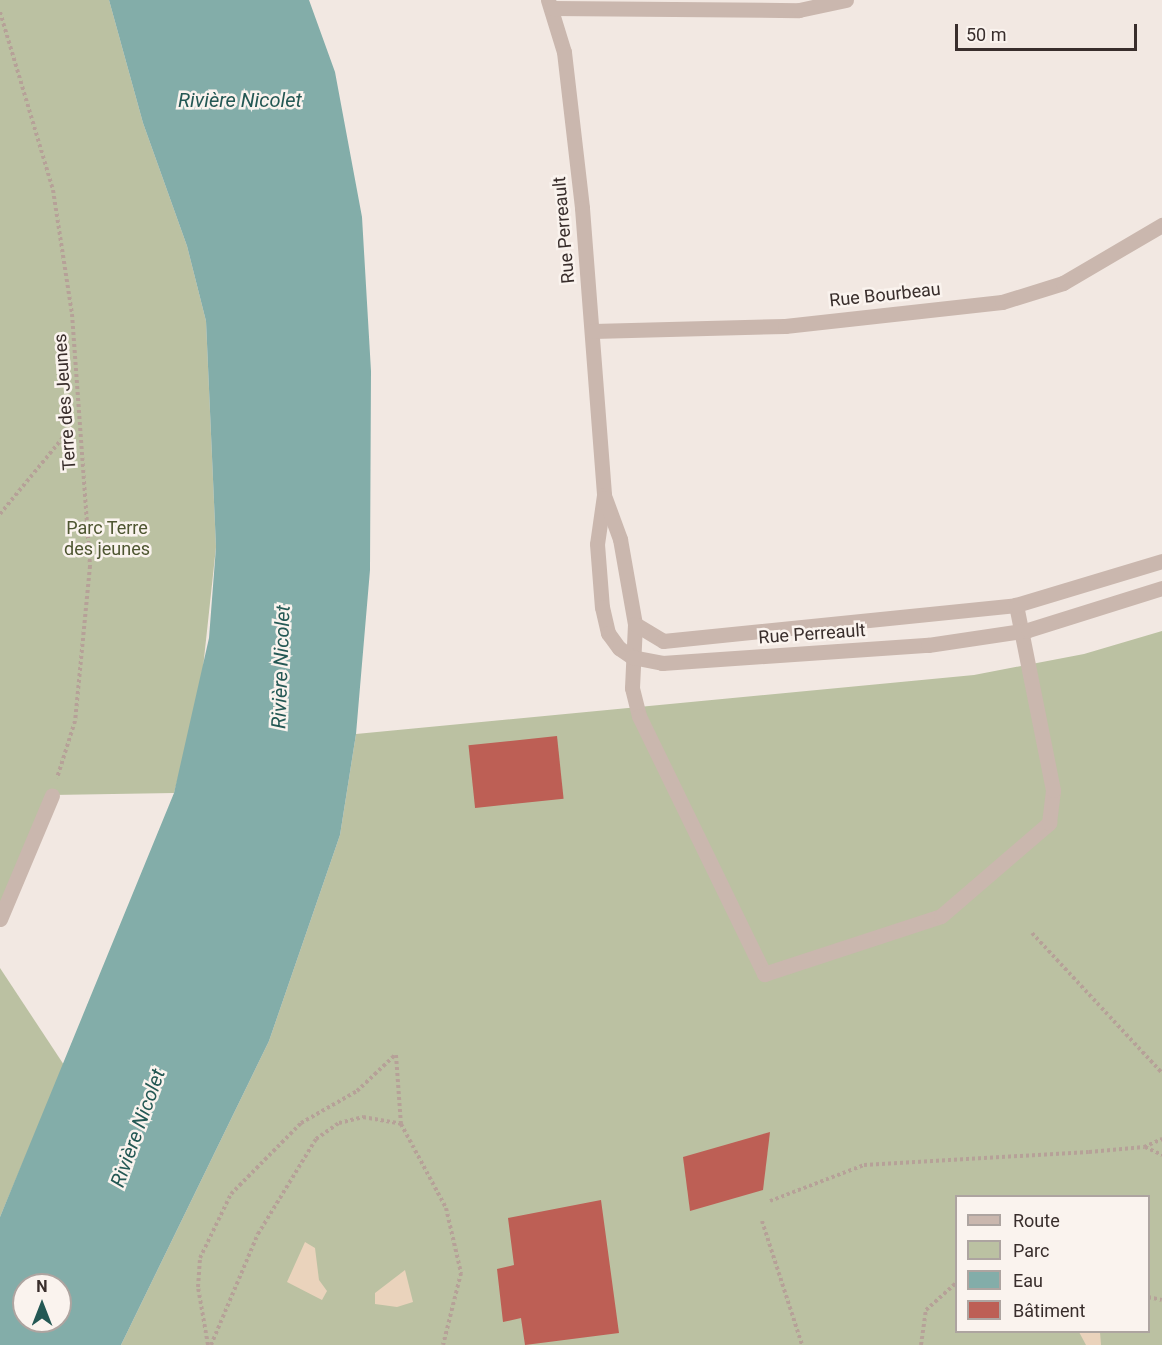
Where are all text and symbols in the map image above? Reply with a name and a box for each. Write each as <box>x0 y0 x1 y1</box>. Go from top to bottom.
scale bar <box>958 12 1140 50</box>
text: 50 m <box>966 24 1006 45</box>
water label: Rivière Nicolet <box>178 88 302 112</box>
street label: Rue Perreault <box>549 176 579 284</box>
street label: Rue Bourbeau <box>828 278 942 312</box>
street label: Terre des Jeunes <box>49 333 81 471</box>
park label: Parc Terre des jeunes <box>64 518 150 560</box>
water label: Rivière Nicolet <box>267 605 295 729</box>
street label: Rue Perreault <box>758 619 866 649</box>
water label: Rivière Nicolet <box>106 1066 170 1190</box>
legend <box>955 1195 1150 1333</box>
text: Route <box>1013 1210 1060 1231</box>
text: Parc <box>1013 1240 1049 1261</box>
text: Eau <box>1013 1270 1043 1291</box>
north arrow <box>12 1273 72 1333</box>
text: N <box>36 1277 48 1296</box>
text: Bâtiment <box>1013 1300 1085 1321</box>

